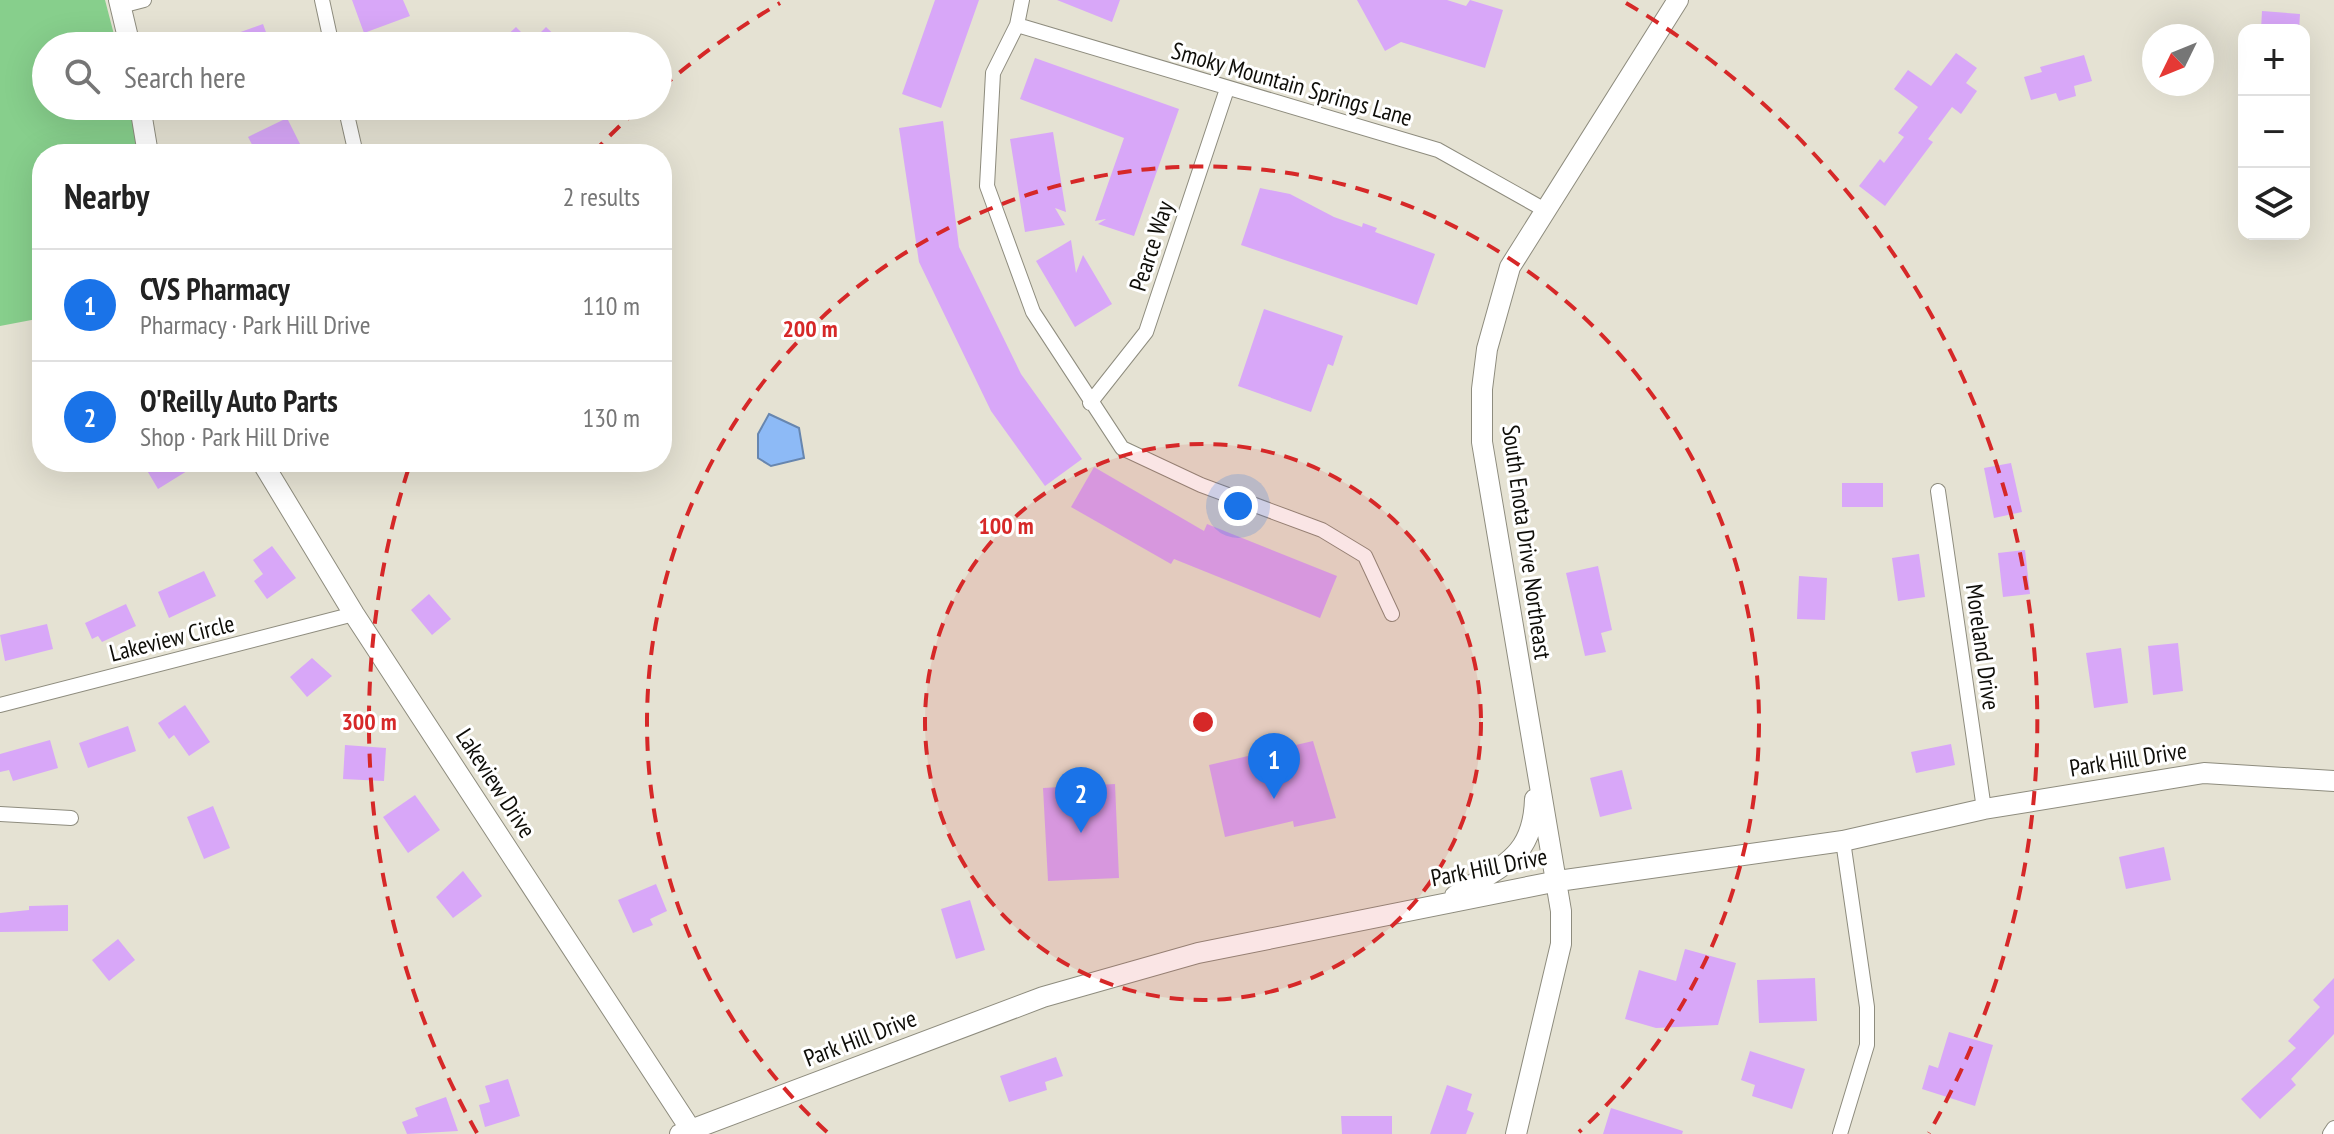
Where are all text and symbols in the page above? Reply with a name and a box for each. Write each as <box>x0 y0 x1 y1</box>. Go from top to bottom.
north arrow <box>2142 24 2214 96</box>
map controls <box>2238 24 2310 240</box>
button: + <box>2238 24 2310 96</box>
search box <box>32 32 672 120</box>
street label: Smoky Mountain Springs Lane <box>1168 35 1416 133</box>
icon: search <box>60 54 104 98</box>
text: Search here <box>124 57 246 96</box>
button: − <box>2238 96 2310 168</box>
button: layers <box>2238 168 2310 240</box>
text: Nearby <box>64 174 149 218</box>
text: 2 results <box>563 180 640 213</box>
street label: Pearce Way <box>1122 197 1180 295</box>
text: CVS Pharmacy <box>140 269 290 308</box>
text: 1 <box>84 289 96 322</box>
text: 110 m <box>582 289 640 322</box>
text: Pharmacy · Park Hill Drive <box>140 308 371 341</box>
text: 200 m <box>782 313 838 344</box>
text: O'Reilly Auto Parts <box>140 381 338 420</box>
text: 2 <box>84 401 96 434</box>
text: 130 m <box>582 401 640 434</box>
text: Shop · Park Hill Drive <box>140 420 330 453</box>
street label: South Enota Drive Northeast <box>1495 423 1559 662</box>
your location <box>1218 486 1258 526</box>
text: 100 m <box>978 510 1034 541</box>
street label: Moreland Drive <box>1959 582 2007 712</box>
street label: Lakeview Circle <box>106 608 238 668</box>
text: 300 m <box>341 706 397 737</box>
centre of rings <box>1189 708 1217 736</box>
street label: Lakeview Drive <box>449 722 543 844</box>
pin: 1 <box>1248 733 1300 799</box>
street label: Park Hill Drive <box>2067 734 2189 784</box>
pin: 2 <box>1055 767 1107 833</box>
street label: Park Hill Drive <box>1428 841 1550 893</box>
street label: Park Hill Drive <box>799 1002 921 1074</box>

